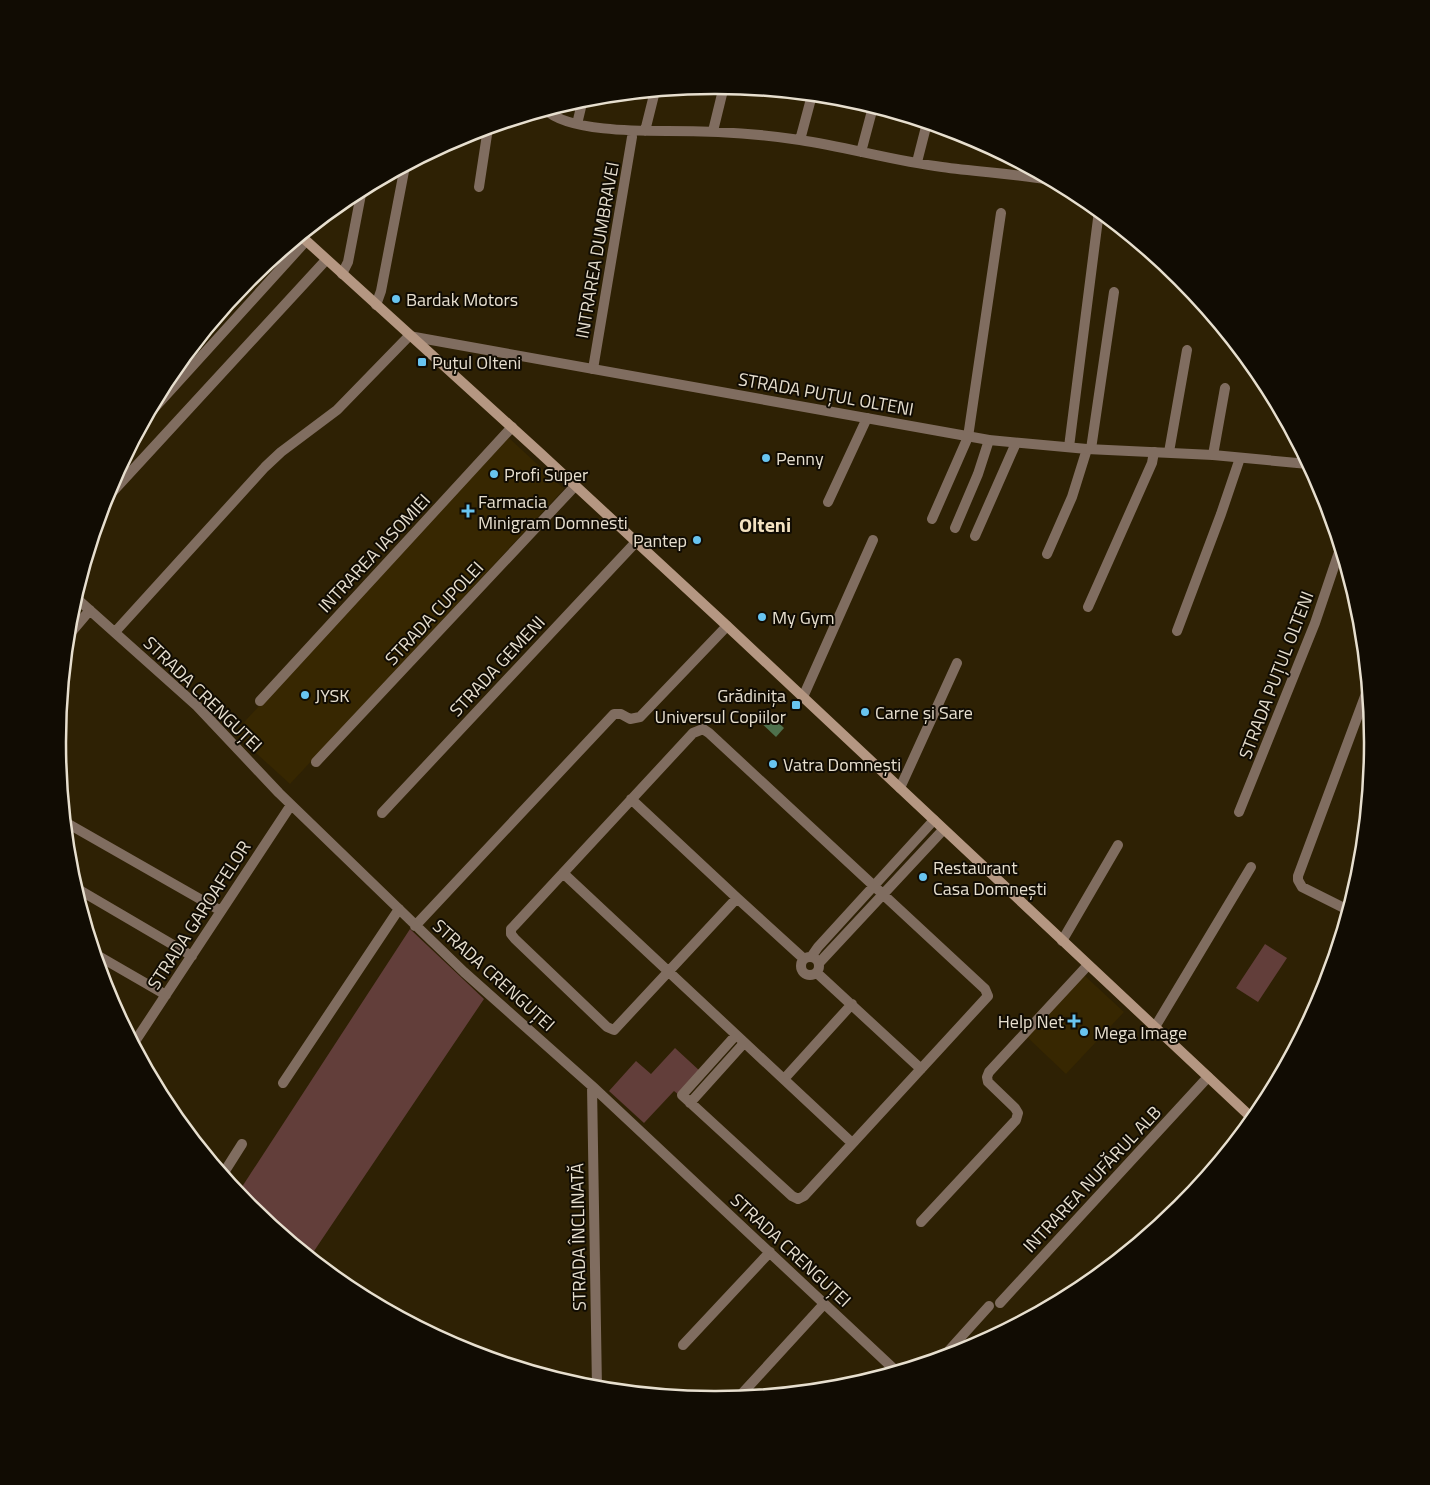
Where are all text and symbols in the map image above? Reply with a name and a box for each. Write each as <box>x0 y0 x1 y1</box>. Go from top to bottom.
street label: INTRAREA DUMBRAVEI <box>568 160 626 340</box>
place label: Bardak Motors <box>406 286 518 313</box>
marker: Bardak Motors <box>390 293 402 305</box>
place label: Puțul Olteni <box>432 349 521 376</box>
marker: Puțul Olteni <box>416 356 428 368</box>
street label: STRADA PUȚUL OLTENI <box>736 365 916 423</box>
place label: Penny <box>776 445 824 472</box>
marker: Penny <box>760 452 772 464</box>
place label: Profi Super <box>504 461 588 488</box>
marker: Profi Super <box>488 468 500 480</box>
street label: INTRAREA IASOMIEI <box>312 487 436 619</box>
place label: Farmacia Minigram Domnesti <box>478 488 628 536</box>
marker: Farmacia Minigram Domnesti <box>462 505 474 517</box>
district label: Olteni <box>739 509 791 540</box>
place label: Pantep <box>633 527 687 554</box>
marker: Pantep <box>691 534 703 546</box>
street label: STRADA CUPOLEI <box>378 555 490 671</box>
street label: STRADA PUȚUL OLTENI <box>1232 587 1320 763</box>
place label: My Gym <box>772 604 834 631</box>
street label: STRADA GEMENI <box>443 609 551 723</box>
marker: My Gym <box>756 611 768 623</box>
street label: STRADA CRENGUȚEI <box>137 630 269 758</box>
place label: JYSK <box>315 682 350 709</box>
place label: Grădinița Universul Copiilor <box>655 682 786 730</box>
marker: JYSK <box>299 689 311 701</box>
marker: Grădinița Universul Copiilor <box>790 699 802 711</box>
place label: Carne și Sare <box>875 699 973 726</box>
marker: Carne și Sare <box>859 706 871 718</box>
place label: Vatra Domnești <box>783 751 901 778</box>
marker: Vatra Domnești <box>767 758 779 770</box>
street label: STRADA GAROAFELOR <box>141 835 257 995</box>
place label: Restaurant Casa Domnești <box>933 854 1047 902</box>
marker: Restaurant Casa Domnești <box>917 871 929 883</box>
street label: STRADA CRENGUȚEI <box>427 913 561 1037</box>
place label: Help Net <box>998 1008 1065 1035</box>
marker: Help Net <box>1068 1015 1080 1027</box>
place label: Mega Image <box>1094 1019 1187 1046</box>
marker: Mega Image <box>1078 1026 1090 1038</box>
street label: INTRAREA NUFĂRUL ALB <box>1016 1099 1168 1259</box>
street label: STRADA ÎNCLINATĂ <box>563 1163 593 1311</box>
street label: STRADA CRENGUȚEI <box>725 1187 857 1313</box>

